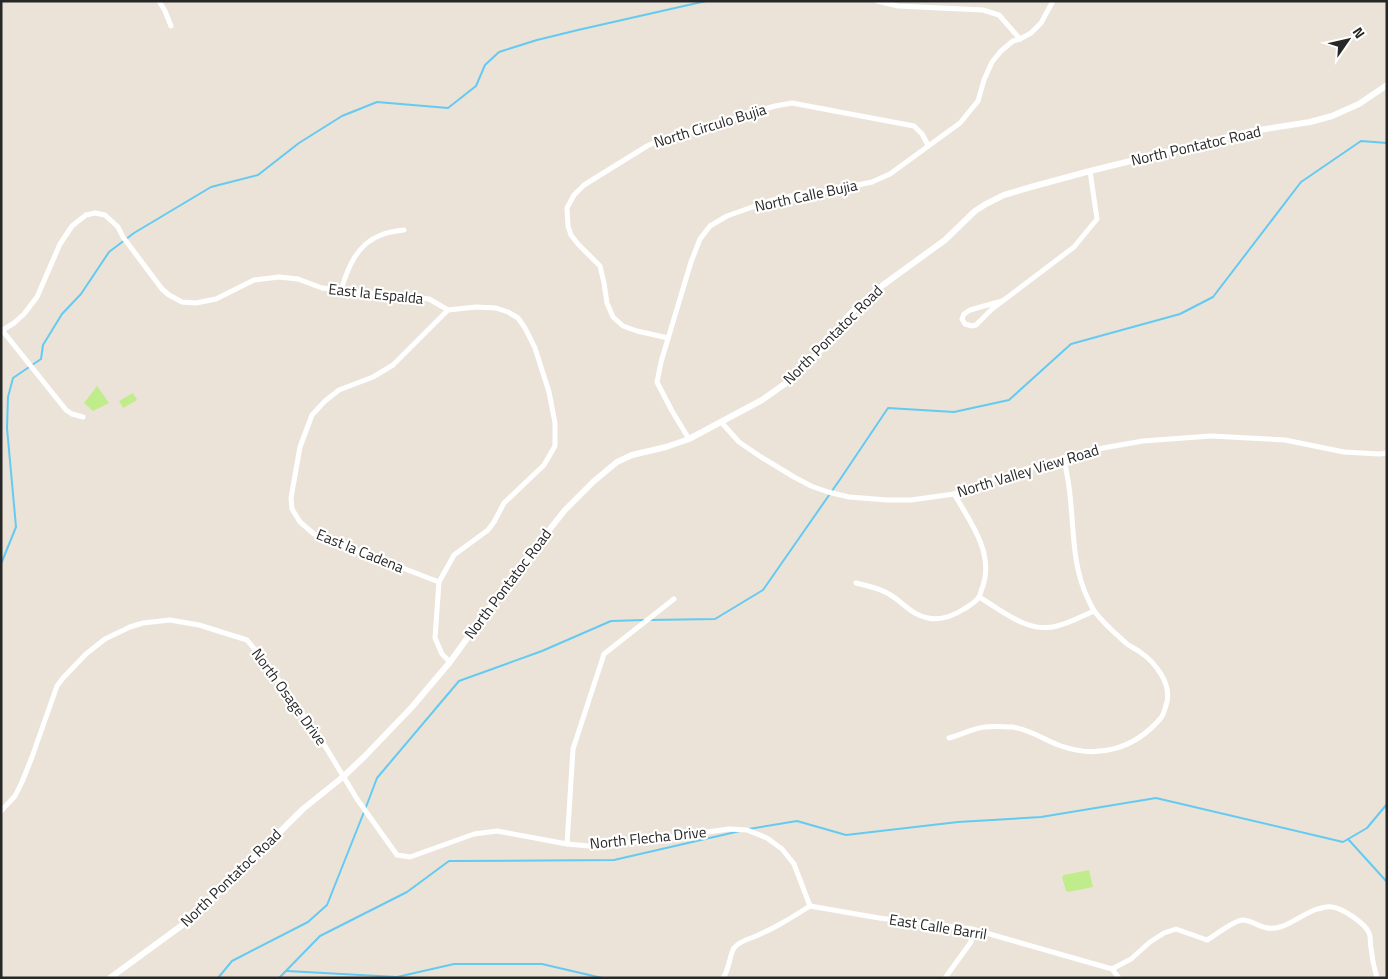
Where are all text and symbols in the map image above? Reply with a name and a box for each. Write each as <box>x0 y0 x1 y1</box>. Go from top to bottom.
north arrow <box>1323 15 1373 65</box>
text: N <box>1348 23 1371 42</box>
street label: North Circulo Bujia <box>651 97 770 154</box>
street label: North Pontatoc Road <box>1129 119 1263 172</box>
street label: North Calle Bujia <box>752 173 860 218</box>
street label: East la Espalda <box>327 277 425 310</box>
street label: North Pontatoc Road <box>778 280 888 390</box>
street label: North Valley View Road <box>954 438 1102 503</box>
street label: East la Cadena <box>313 523 408 579</box>
street label: North Pontatoc Road <box>458 524 557 644</box>
street label: North Osage Drive <box>246 643 333 750</box>
street label: North Flecha Drive <box>589 820 707 855</box>
street label: North Pontatoc Road <box>175 823 286 932</box>
street label: East Calle Barril <box>888 907 989 946</box>

